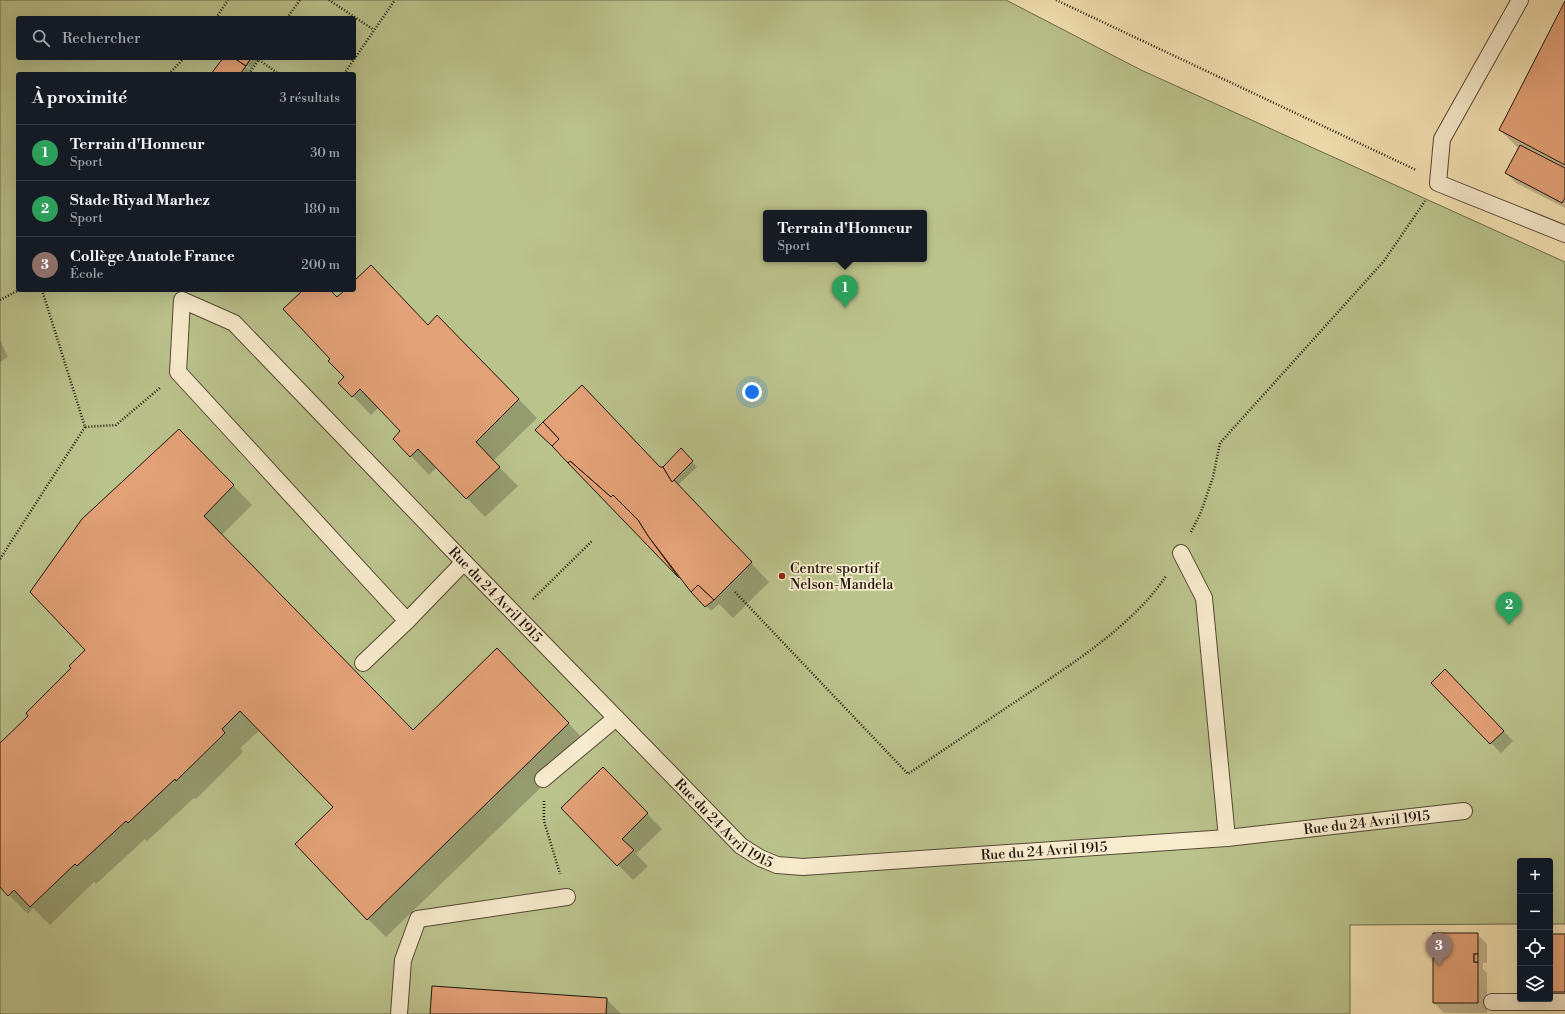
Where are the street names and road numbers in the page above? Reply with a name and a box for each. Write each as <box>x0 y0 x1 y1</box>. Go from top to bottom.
street label: Rue du 24 Avril 1915 <box>444 543 546 647</box>
street label: Rue du 24 Avril 1915 <box>670 775 776 873</box>
street label: Rue du 24 Avril 1915 <box>1303 807 1431 839</box>
street label: Rue du 24 Avril 1915 <box>980 838 1108 865</box>

